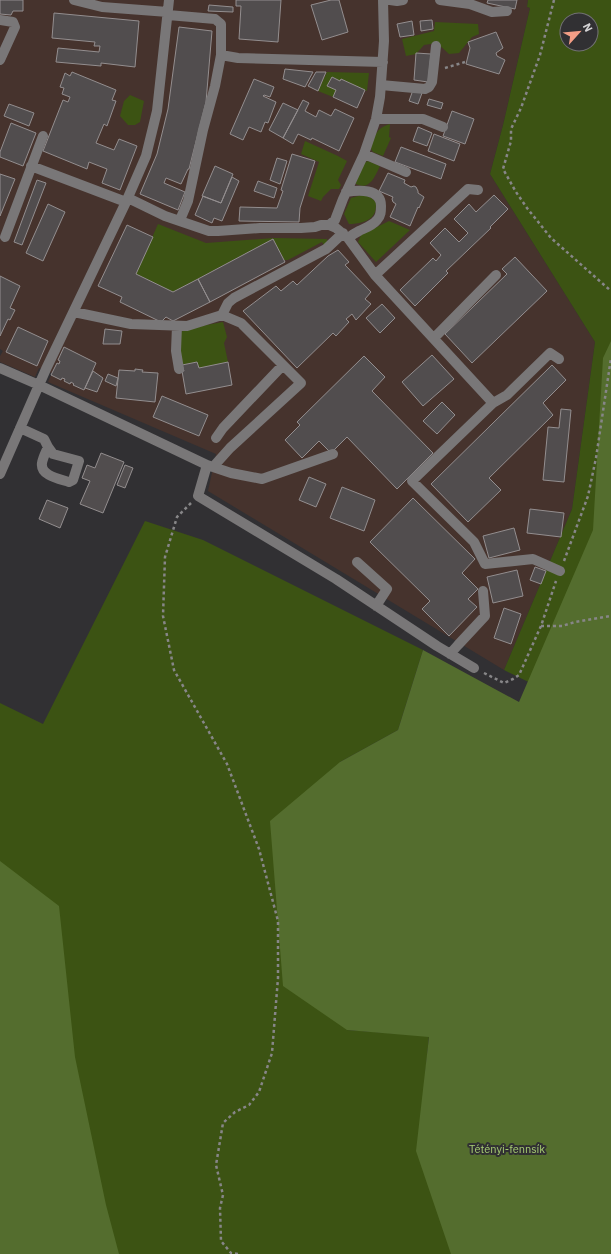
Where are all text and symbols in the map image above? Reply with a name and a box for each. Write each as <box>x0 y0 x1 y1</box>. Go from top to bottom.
north arrow <box>559 12 599 52</box>
text: N <box>580 21 596 34</box>
park label: Tétényi-fennsík <box>469 1142 545 1156</box>

